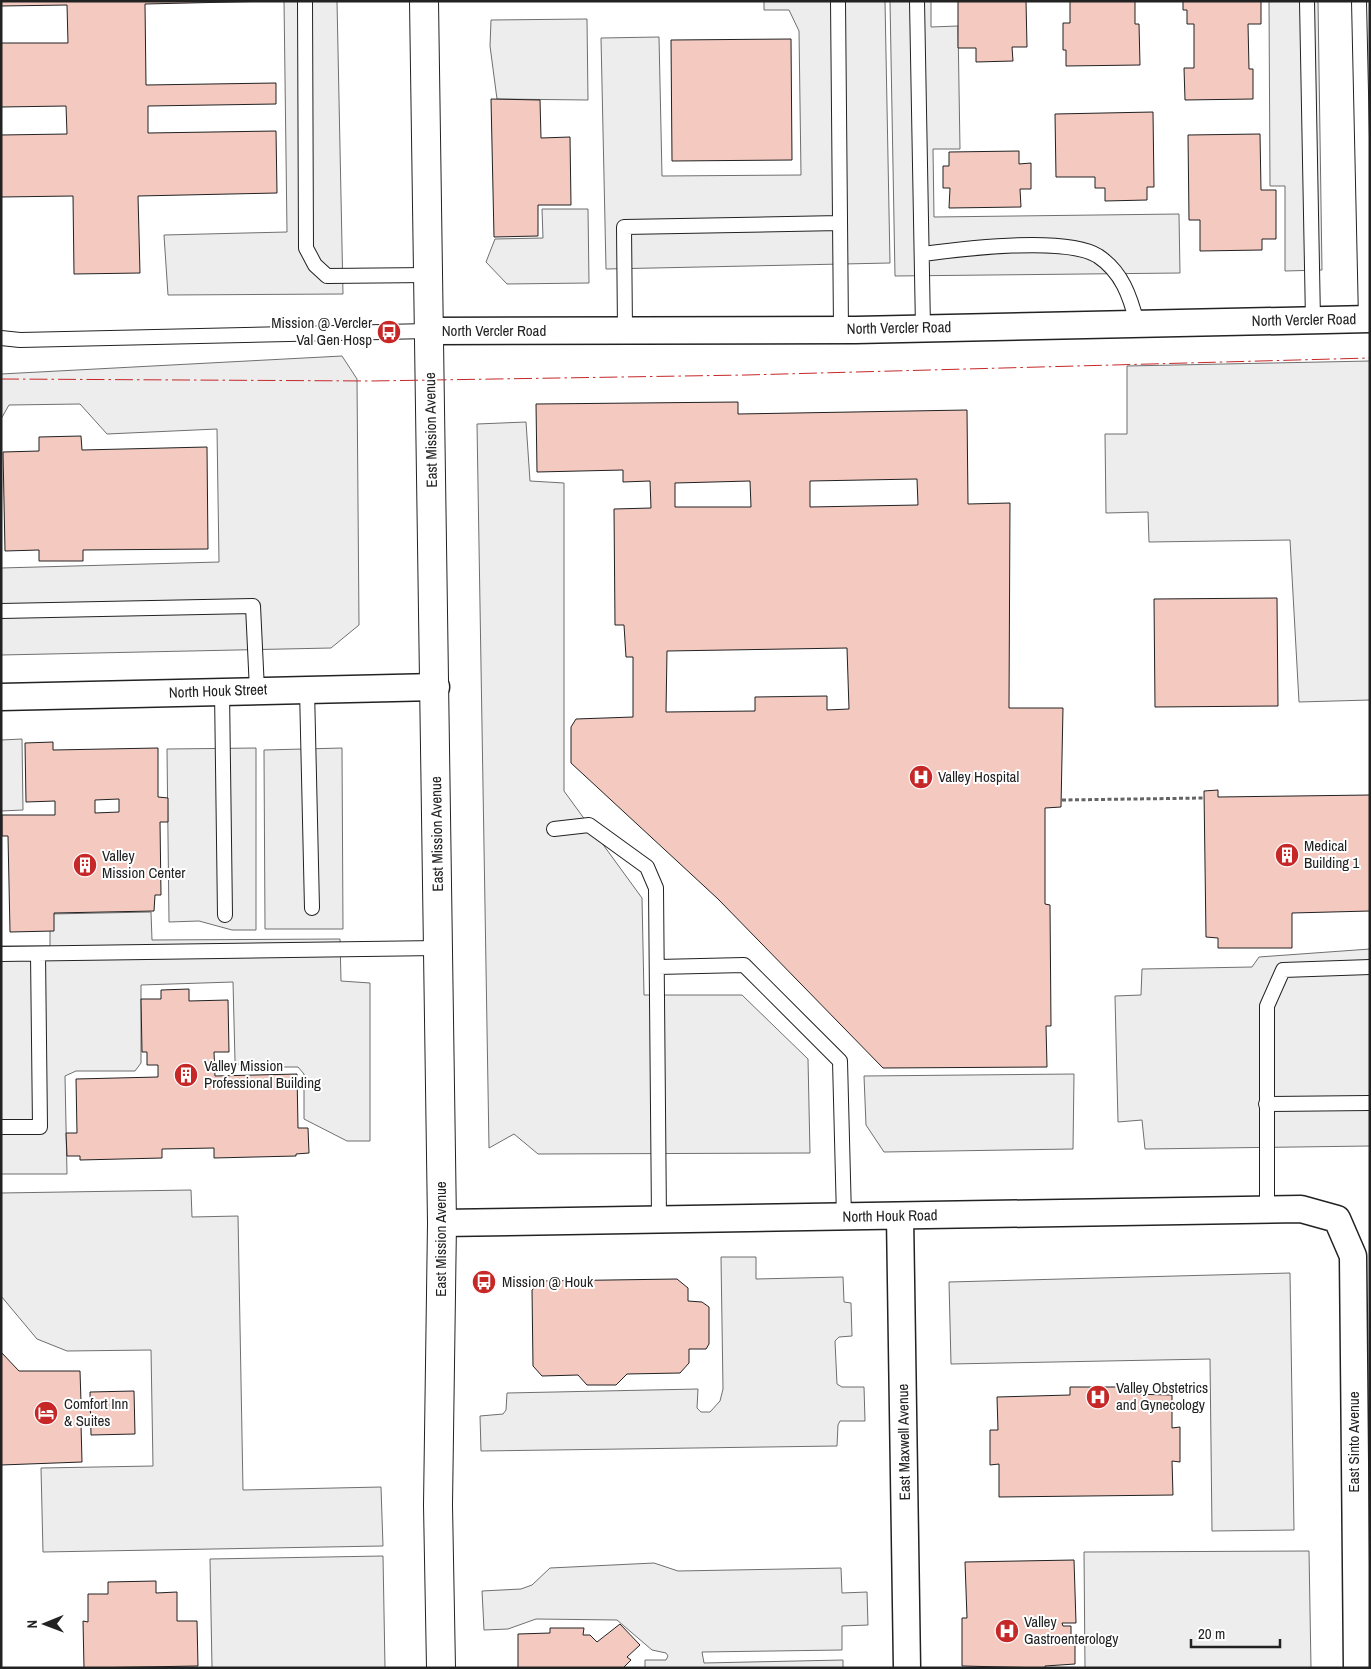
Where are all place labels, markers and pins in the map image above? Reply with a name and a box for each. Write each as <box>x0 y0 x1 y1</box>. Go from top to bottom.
place label: Mission @ Vercler Val Gen Hosp <box>271 312 372 350</box>
bus stop icon: Mission @ Vercler Val Gen Hosp <box>376 319 402 345</box>
hospital icon: Valley Hospital <box>908 764 934 790</box>
place label: Valley Hospital <box>938 766 1019 787</box>
place label: Medical Building 1 <box>1304 835 1360 873</box>
building icon: Medical Building 1 <box>1274 842 1300 868</box>
place label: Valley Mission Center <box>102 845 185 883</box>
building icon: Valley Mission Center <box>72 852 98 878</box>
place label: Valley Mission Professional Building <box>204 1055 321 1093</box>
building icon: Valley Mission Professional Building <box>173 1062 199 1088</box>
bus stop icon: Mission @ Houk <box>471 1269 497 1295</box>
place label: Mission @ Houk <box>502 1271 594 1292</box>
place label: Valley Obstetrics and Gynecology <box>1116 1377 1208 1415</box>
hospital icon: Valley Obstetrics and Gynecology <box>1085 1384 1111 1410</box>
place label: Comfort Inn & Suites <box>64 1393 128 1431</box>
hotel icon: Comfort Inn & Suites <box>33 1400 59 1426</box>
place label: Valley Gastroenterology <box>1024 1611 1119 1649</box>
hospital icon: Valley Gastroenterology <box>994 1618 1020 1644</box>

